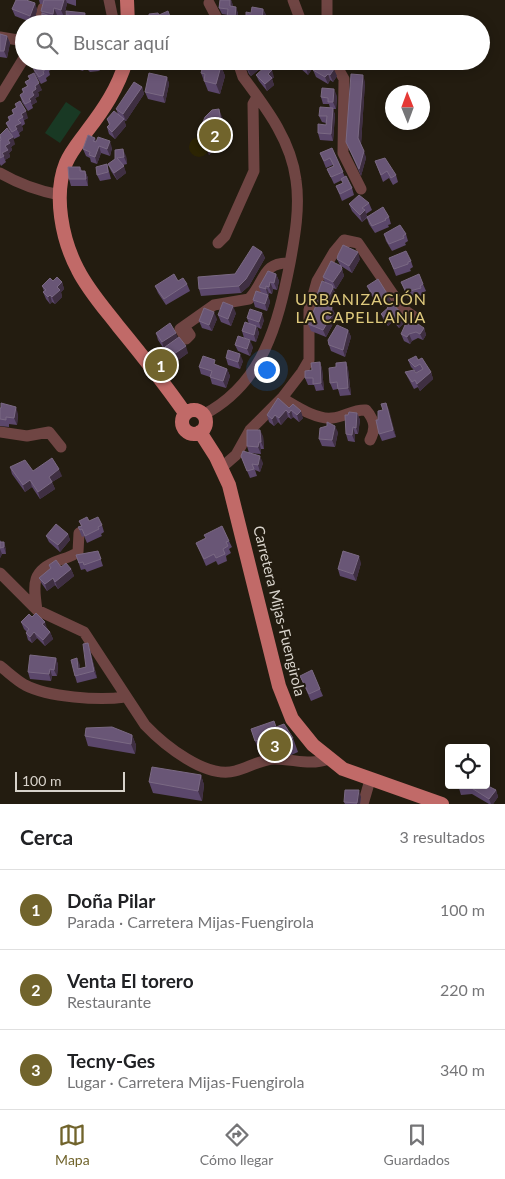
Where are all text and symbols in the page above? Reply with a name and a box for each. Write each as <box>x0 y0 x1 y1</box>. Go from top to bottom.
search box <box>15 15 490 70</box>
icon: search <box>33 29 61 57</box>
text: Buscar aquí <box>73 31 169 54</box>
north arrow <box>385 85 430 130</box>
pin: 2 <box>199 116 231 154</box>
district label: URBANIZACIÓN LA CAPELLANIA <box>295 289 427 326</box>
pin: 1 <box>145 346 177 384</box>
your location <box>254 357 280 383</box>
street label: Carretera Mijas-Fuengirola <box>250 524 310 698</box>
pin: 3 <box>259 726 291 764</box>
map controls <box>445 744 490 789</box>
button: locate <box>445 744 490 789</box>
scale bar <box>15 769 125 792</box>
text: 100 m <box>22 772 61 789</box>
text: Cerca <box>20 824 73 849</box>
text: 3 resultados <box>399 827 485 846</box>
text: Doña Pilar <box>67 889 155 912</box>
text: 1 <box>31 900 41 919</box>
text: 100 m <box>440 900 485 919</box>
text: Parada · Carretera Mijas-Fuengirola <box>67 912 314 931</box>
text: Venta El torero <box>67 969 194 992</box>
text: 2 <box>31 980 41 999</box>
text: 220 m <box>440 980 485 999</box>
text: Restaurante <box>67 992 151 1011</box>
text: Tecny-Ges <box>67 1049 155 1072</box>
text: 3 <box>31 1060 41 1079</box>
text: 340 m <box>440 1060 485 1079</box>
text: Lugar · Carretera Mijas-Fuengirola <box>67 1072 304 1091</box>
tab: Mapa <box>55 1121 90 1168</box>
tab: Cómo llegar <box>200 1121 273 1168</box>
tab: Guardados <box>384 1121 450 1168</box>

